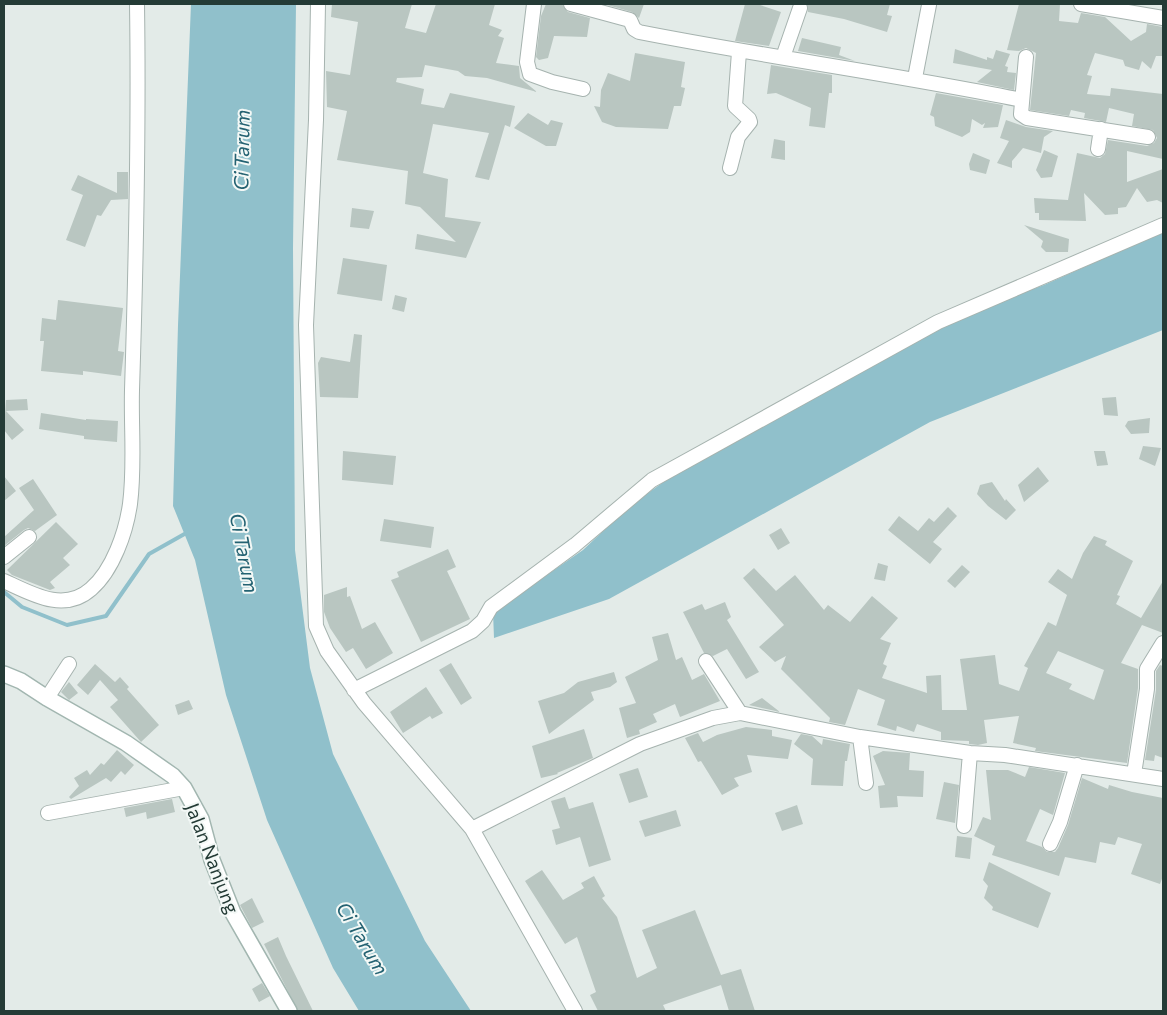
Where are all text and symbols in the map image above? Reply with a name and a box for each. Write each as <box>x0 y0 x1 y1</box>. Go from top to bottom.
water label: Ci Tarum <box>228 109 254 191</box>
water label: Ci Tarum <box>226 511 264 595</box>
street label: Jalan Nanjung <box>181 799 245 917</box>
water label: Ci Tarum <box>332 897 394 979</box>

